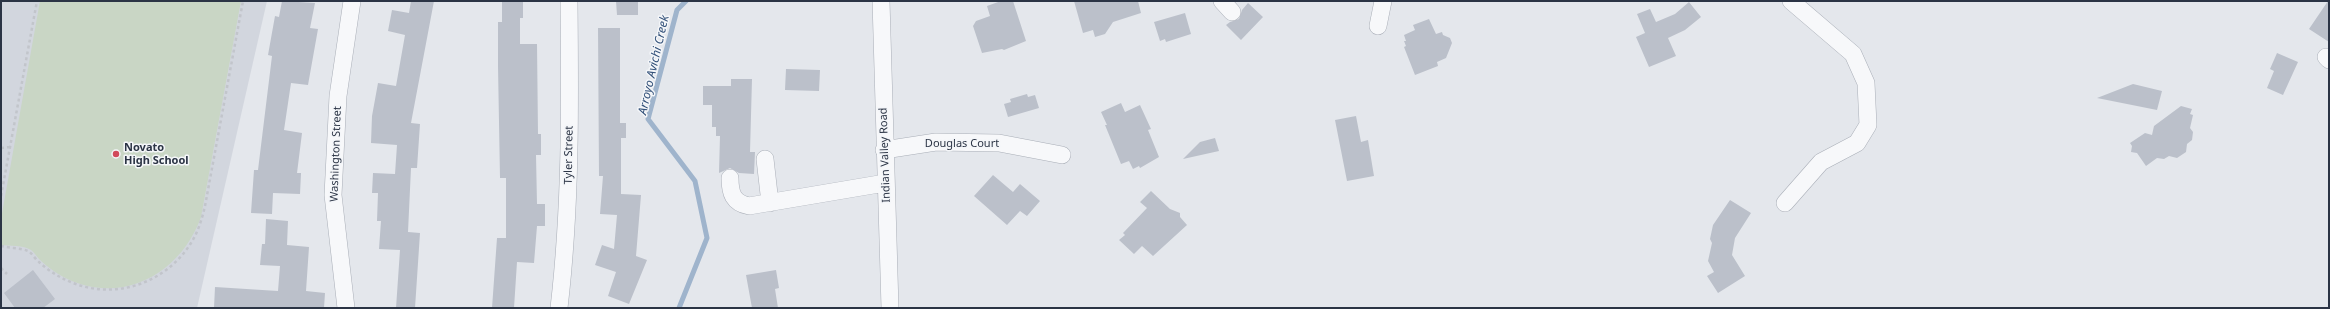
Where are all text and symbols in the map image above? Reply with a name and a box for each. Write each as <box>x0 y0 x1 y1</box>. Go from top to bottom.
water label: Arroyo Avichi Creek <box>636 14 672 116</box>
street label: Washington Street <box>328 106 344 202</box>
street label: Indian Valley Road <box>877 107 893 203</box>
street label: Tyler Street <box>562 126 576 184</box>
street label: Douglas Court <box>925 137 999 151</box>
place label: Novato High School <box>124 141 189 167</box>
marker: Novato High School <box>111 149 121 159</box>

